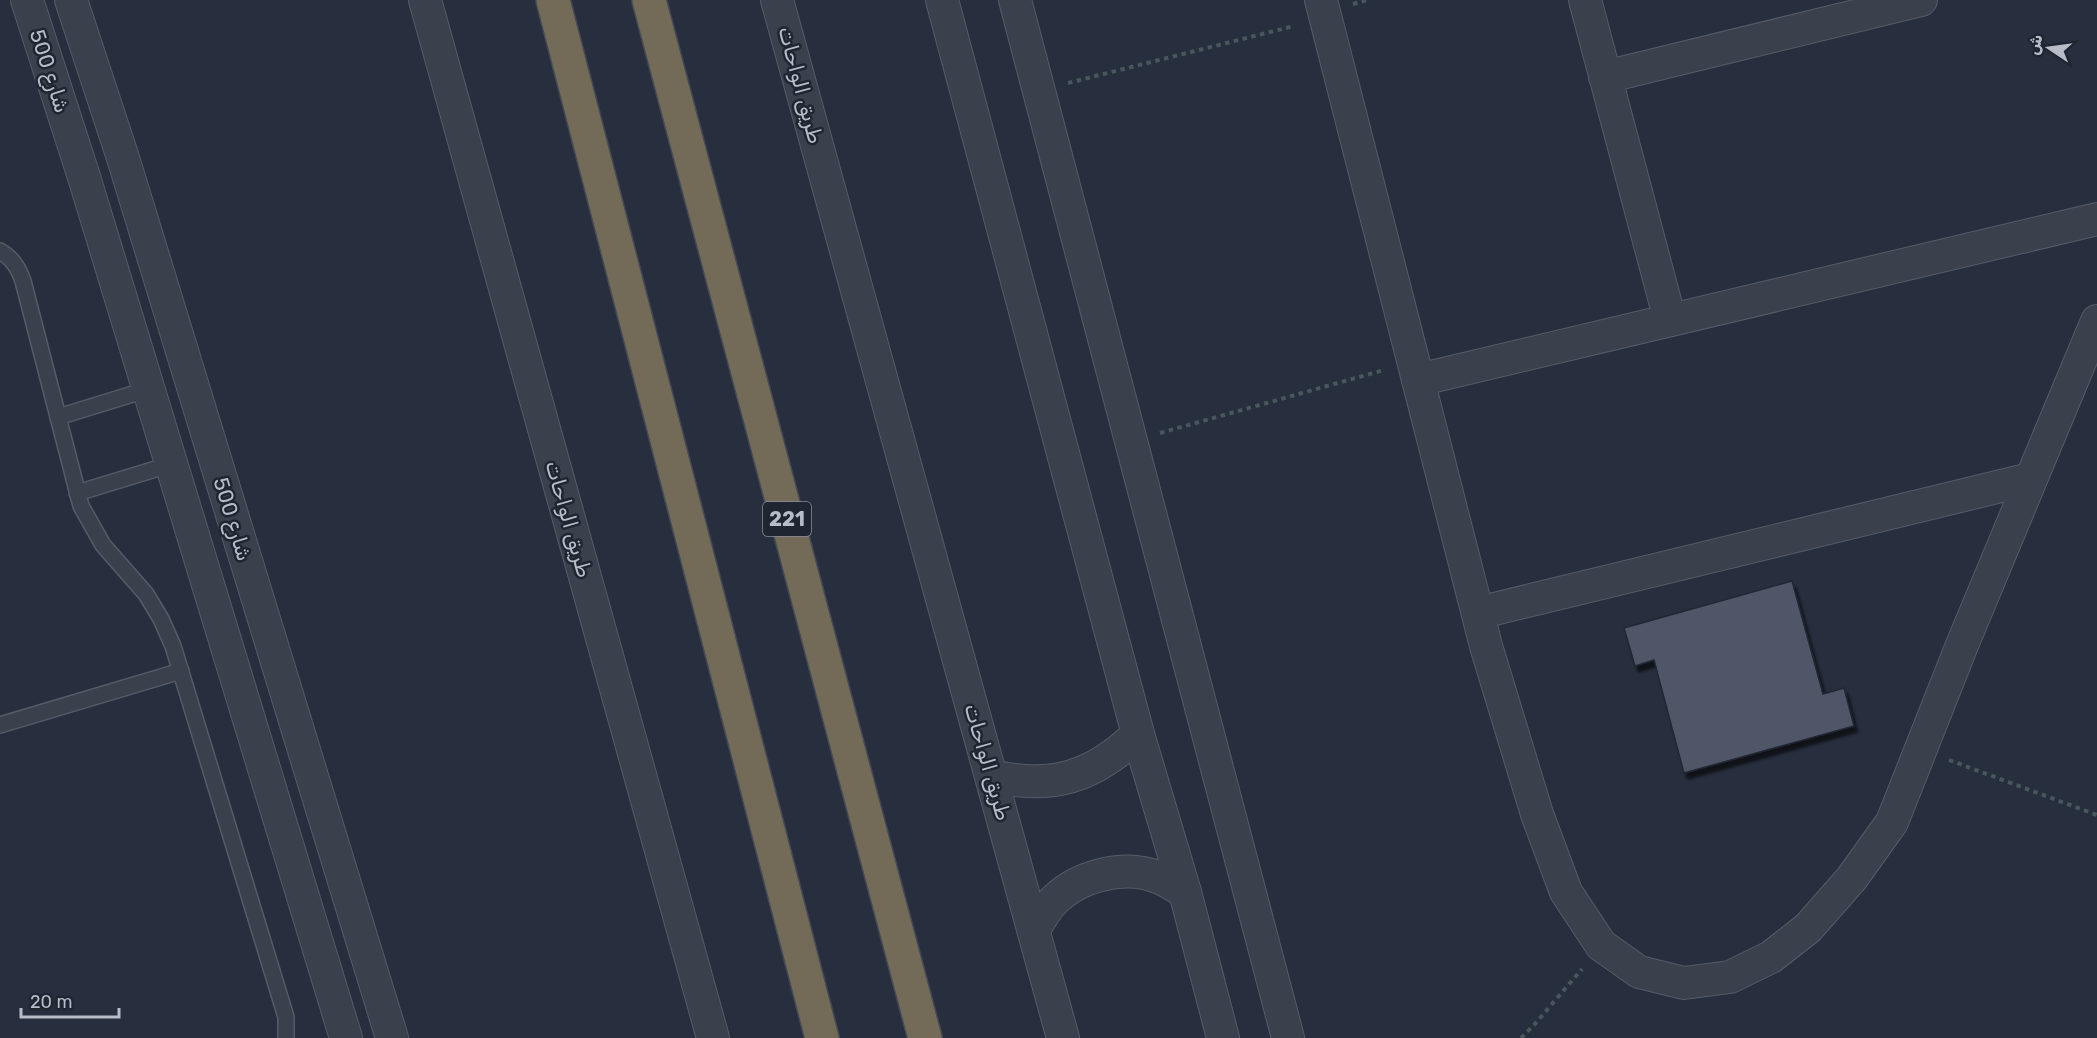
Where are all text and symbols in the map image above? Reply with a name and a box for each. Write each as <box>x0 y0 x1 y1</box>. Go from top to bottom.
north arrow <box>2019 18 2079 78</box>
street label: طريق الواحات <box>773 24 829 146</box>
street label: شارع 500 <box>23 26 75 116</box>
text: ش <box>2023 33 2046 57</box>
street label: طريق الواحات <box>540 458 598 580</box>
street label: شارع 500 <box>207 474 258 564</box>
road number: 221 <box>763 502 811 536</box>
street label: طريق الواحات <box>959 701 1017 823</box>
scale bar <box>21 981 118 1019</box>
text: 20 m <box>30 991 72 1013</box>

